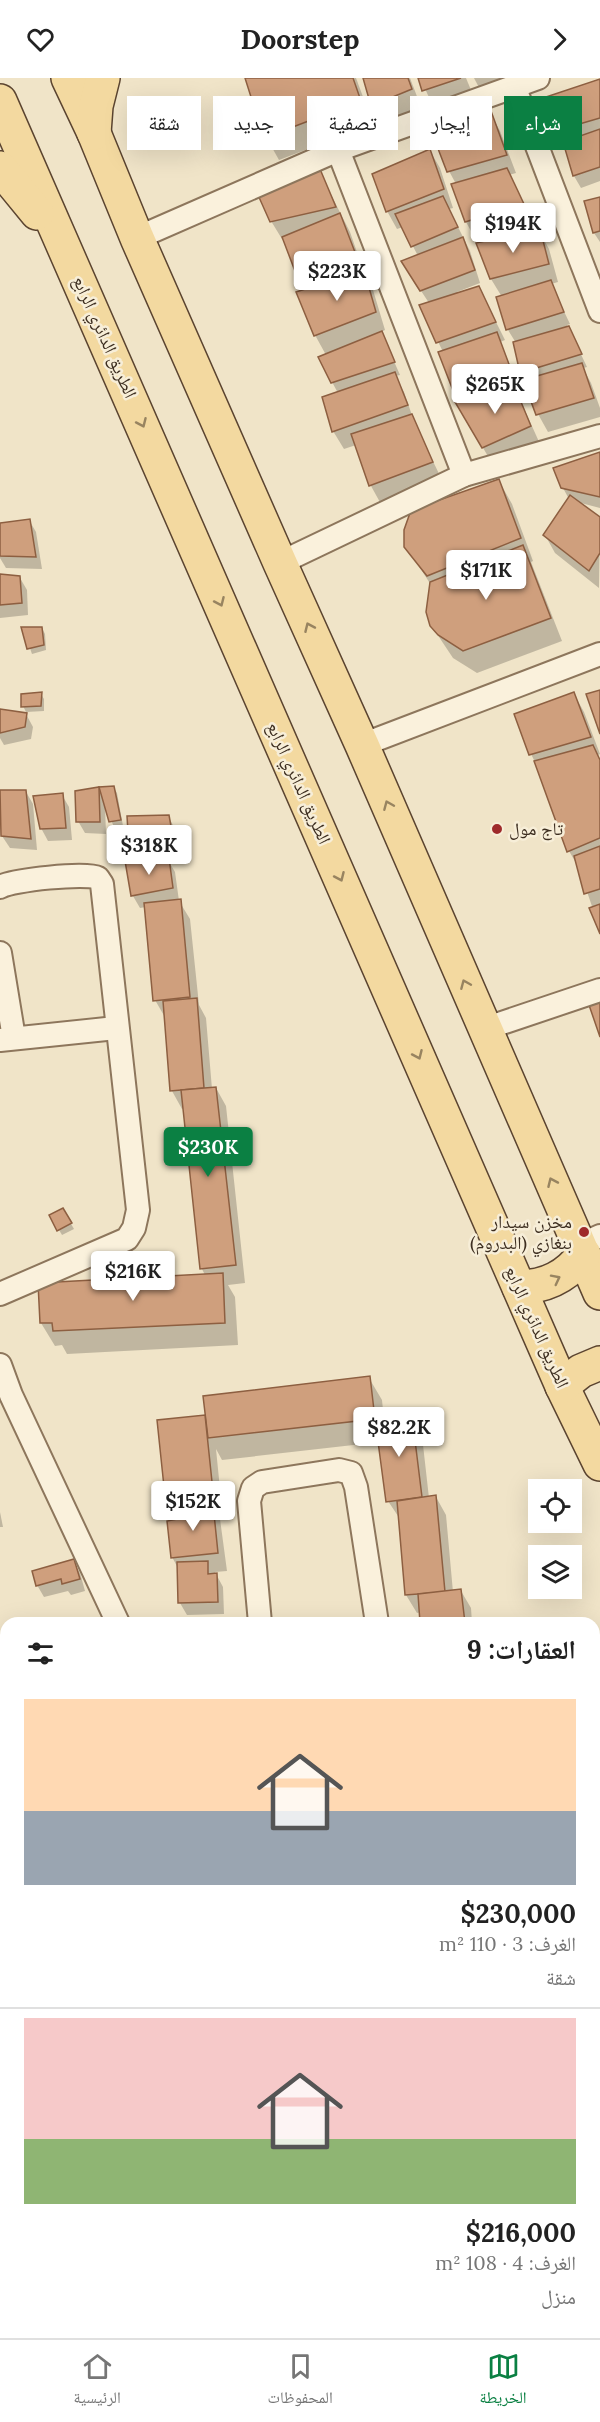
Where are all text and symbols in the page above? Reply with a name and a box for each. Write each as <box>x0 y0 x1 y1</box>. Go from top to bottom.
text: Doorstep <box>241 22 359 56</box>
icon: heart <box>24 23 57 56</box>
icon: forward <box>543 23 576 56</box>
chip: شقة <box>127 96 201 150</box>
chip: جديد <box>213 96 295 150</box>
chip: تصفية <box>307 96 398 150</box>
chip: إيجار <box>410 96 492 150</box>
chip: شراء <box>504 96 582 150</box>
pin: $194K <box>471 203 555 254</box>
text: $194K <box>485 210 541 235</box>
pin: $223K <box>295 251 379 302</box>
text: $223K <box>308 258 366 283</box>
street label: الطريق الدائري الرابع <box>65 272 143 403</box>
pin: $265K <box>453 364 537 415</box>
text: $265K <box>466 371 524 396</box>
one-way arrow <box>135 417 147 428</box>
pin: $171K <box>444 550 528 601</box>
text: $171K <box>460 557 512 582</box>
one-way arrow <box>213 595 225 606</box>
one-way arrow <box>304 622 316 633</box>
street label: الطريق الدائري الرابع <box>259 718 337 849</box>
one-way arrow <box>383 800 395 811</box>
place label: تاج مول <box>509 817 563 841</box>
marker: تاج مول <box>490 822 504 836</box>
pin: $318K <box>107 825 191 876</box>
text: $318K <box>121 832 177 857</box>
one-way arrow <box>333 870 345 881</box>
one-way arrow <box>460 979 472 990</box>
one-way arrow <box>411 1049 423 1060</box>
pin: $230K <box>166 1127 250 1178</box>
text: $230K <box>178 1134 238 1159</box>
one-way arrow <box>547 1177 559 1188</box>
place label: مخزن سيدار بنغازي (البدروم) <box>470 1210 572 1258</box>
marker: مخزن سيدار بنغازي (البدروم) <box>577 1225 591 1239</box>
pin: $216K <box>91 1251 175 1302</box>
text: $216K <box>105 1258 161 1283</box>
street label: الطريق الدائري الرابع <box>497 1262 575 1393</box>
one-way arrow <box>549 1275 560 1286</box>
pin: $82.2K <box>350 1407 448 1458</box>
text: $82.2K <box>367 1414 431 1439</box>
map controls <box>528 1479 582 1599</box>
button: locate <box>528 1479 582 1533</box>
pin: $152K <box>151 1481 235 1532</box>
text: $152K <box>165 1488 221 1513</box>
button: layers <box>528 1545 582 1599</box>
text: العقارات: 9 <box>467 1633 576 1666</box>
icon: filters <box>24 1637 57 1670</box>
icon: home <box>246 1738 354 1846</box>
text: $230,000 <box>460 1897 576 1930</box>
text: الغرف: 3 · 110 m² <box>439 1931 576 1956</box>
text: شقة <box>546 1965 576 1990</box>
icon: home <box>246 2057 354 2165</box>
text: $216,000 <box>466 2216 576 2249</box>
text: الغرف: 4 · 108 m² <box>435 2250 576 2275</box>
text: منزل <box>541 2284 576 2309</box>
tab: الرئيسية <box>73 2350 121 2413</box>
tab: المحفوظات <box>268 2350 333 2413</box>
tab: الخريطة <box>480 2350 527 2413</box>

